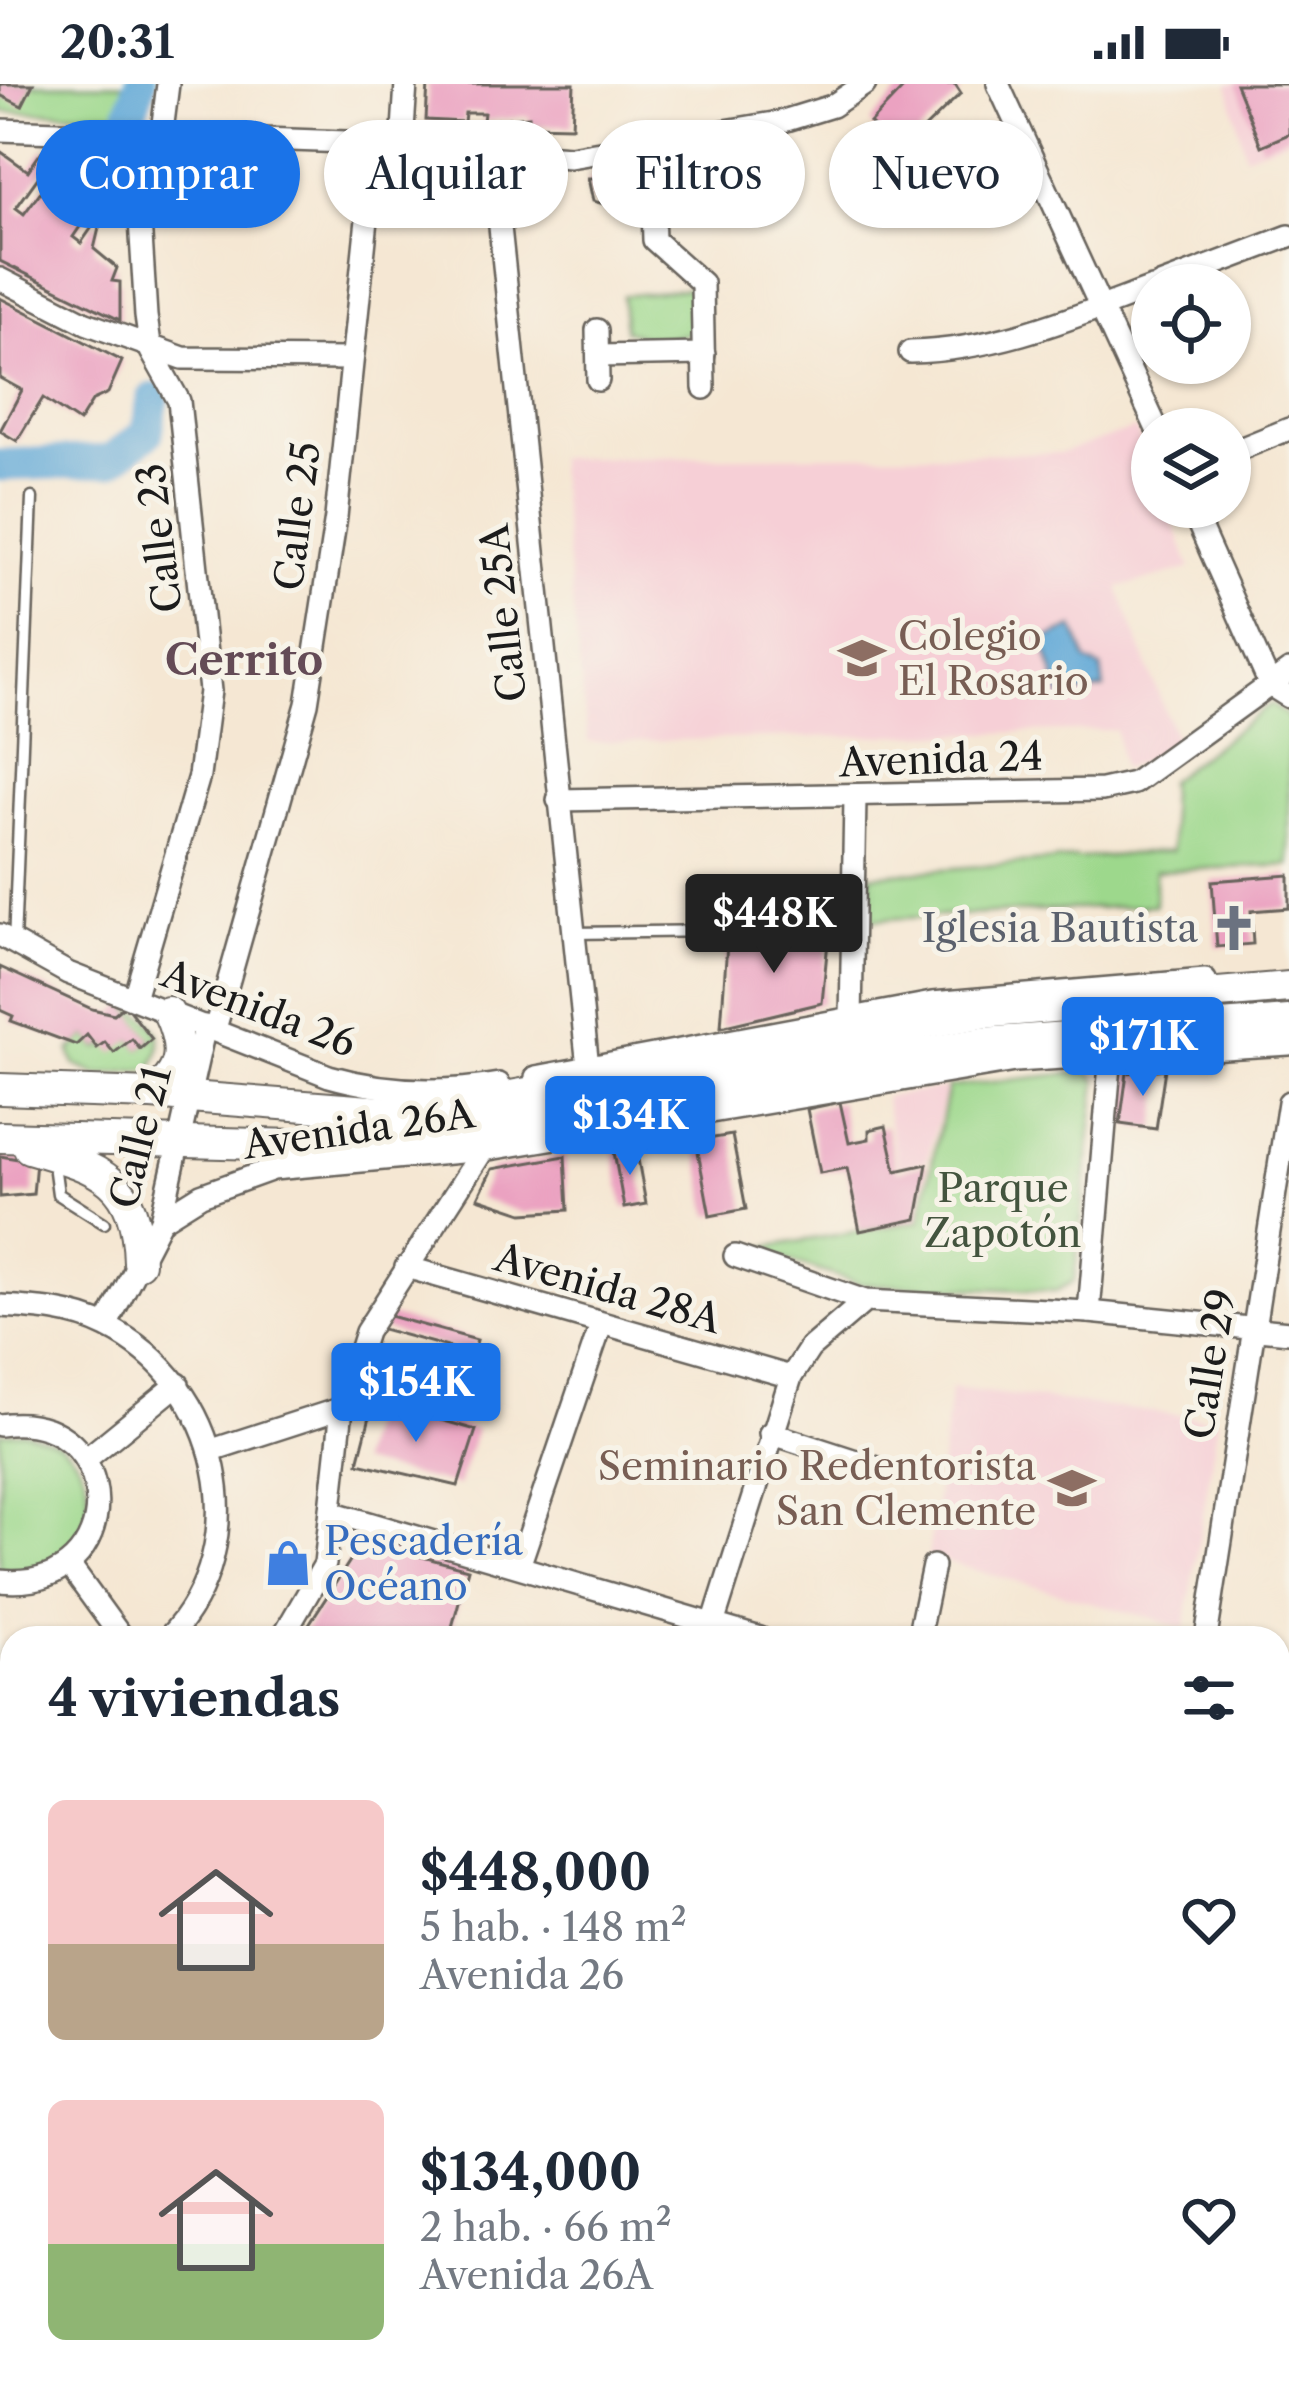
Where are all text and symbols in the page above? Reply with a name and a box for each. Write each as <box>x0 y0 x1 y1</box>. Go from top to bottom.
text: 20:31 <box>60 14 174 70</box>
chip: Comprar <box>36 120 300 228</box>
chip: Alquilar <box>324 120 568 228</box>
chip: Filtros <box>592 120 805 228</box>
chip: Nuevo <box>829 120 1043 228</box>
map controls <box>1131 264 1251 528</box>
button: locate <box>1131 264 1251 384</box>
button: layers <box>1131 408 1251 528</box>
street label: Calle 25 <box>264 439 330 593</box>
street label: Calle 23 <box>126 461 192 615</box>
street label: Calle 25A <box>470 521 536 704</box>
place label: Colegio El Rosario <box>898 612 1089 705</box>
school or university icon: Colegio El Rosario <box>837 633 887 683</box>
district label: Cerrito <box>165 634 323 686</box>
street label: Avenida 24 <box>837 731 1044 787</box>
pin: $448K <box>690 874 858 976</box>
text: $448K <box>712 889 836 937</box>
church icon: Iglesia Bautista <box>1209 903 1259 953</box>
place label: Iglesia Bautista <box>922 904 1198 952</box>
street label: Avenida 26 <box>154 949 363 1067</box>
pin: $171K <box>1059 997 1227 1099</box>
text: $171K <box>1089 1012 1197 1060</box>
street label: Calle 21 <box>99 1061 181 1213</box>
pin: $134K <box>546 1076 714 1178</box>
street label: Avenida 26A <box>239 1089 479 1169</box>
text: $134K <box>572 1091 688 1139</box>
park label: Parque Zapotón <box>925 1164 1082 1257</box>
street label: Avenida 28A <box>488 1232 728 1344</box>
street label: Calle 29 <box>1174 1286 1246 1442</box>
pin: $154K <box>332 1343 500 1445</box>
text: $154K <box>358 1358 474 1406</box>
place label: Seminario Redentorista San Clemente <box>598 1442 1036 1535</box>
school or university icon: Seminario Redentorista San Clemente <box>1047 1463 1097 1513</box>
place label: Pescadería Océano <box>324 1517 524 1610</box>
shop icon: Pescadería Océano <box>263 1538 313 1588</box>
icon: filters <box>1176 1665 1242 1731</box>
text: 4 viviendas <box>48 1667 340 1729</box>
text: $448,000 <box>420 1841 651 1903</box>
icon: home <box>144 1848 288 1992</box>
icon: heart <box>1176 1887 1242 1953</box>
text: 5 hab. · 148 m² <box>420 1903 687 1951</box>
text: Avenida 26 <box>420 1951 624 1999</box>
text: $134,000 <box>420 2141 641 2203</box>
icon: home <box>144 2148 288 2292</box>
icon: heart <box>1176 2187 1242 2253</box>
text: 2 hab. · 66 m² <box>420 2203 672 2251</box>
text: Avenida 26A <box>420 2251 653 2299</box>

